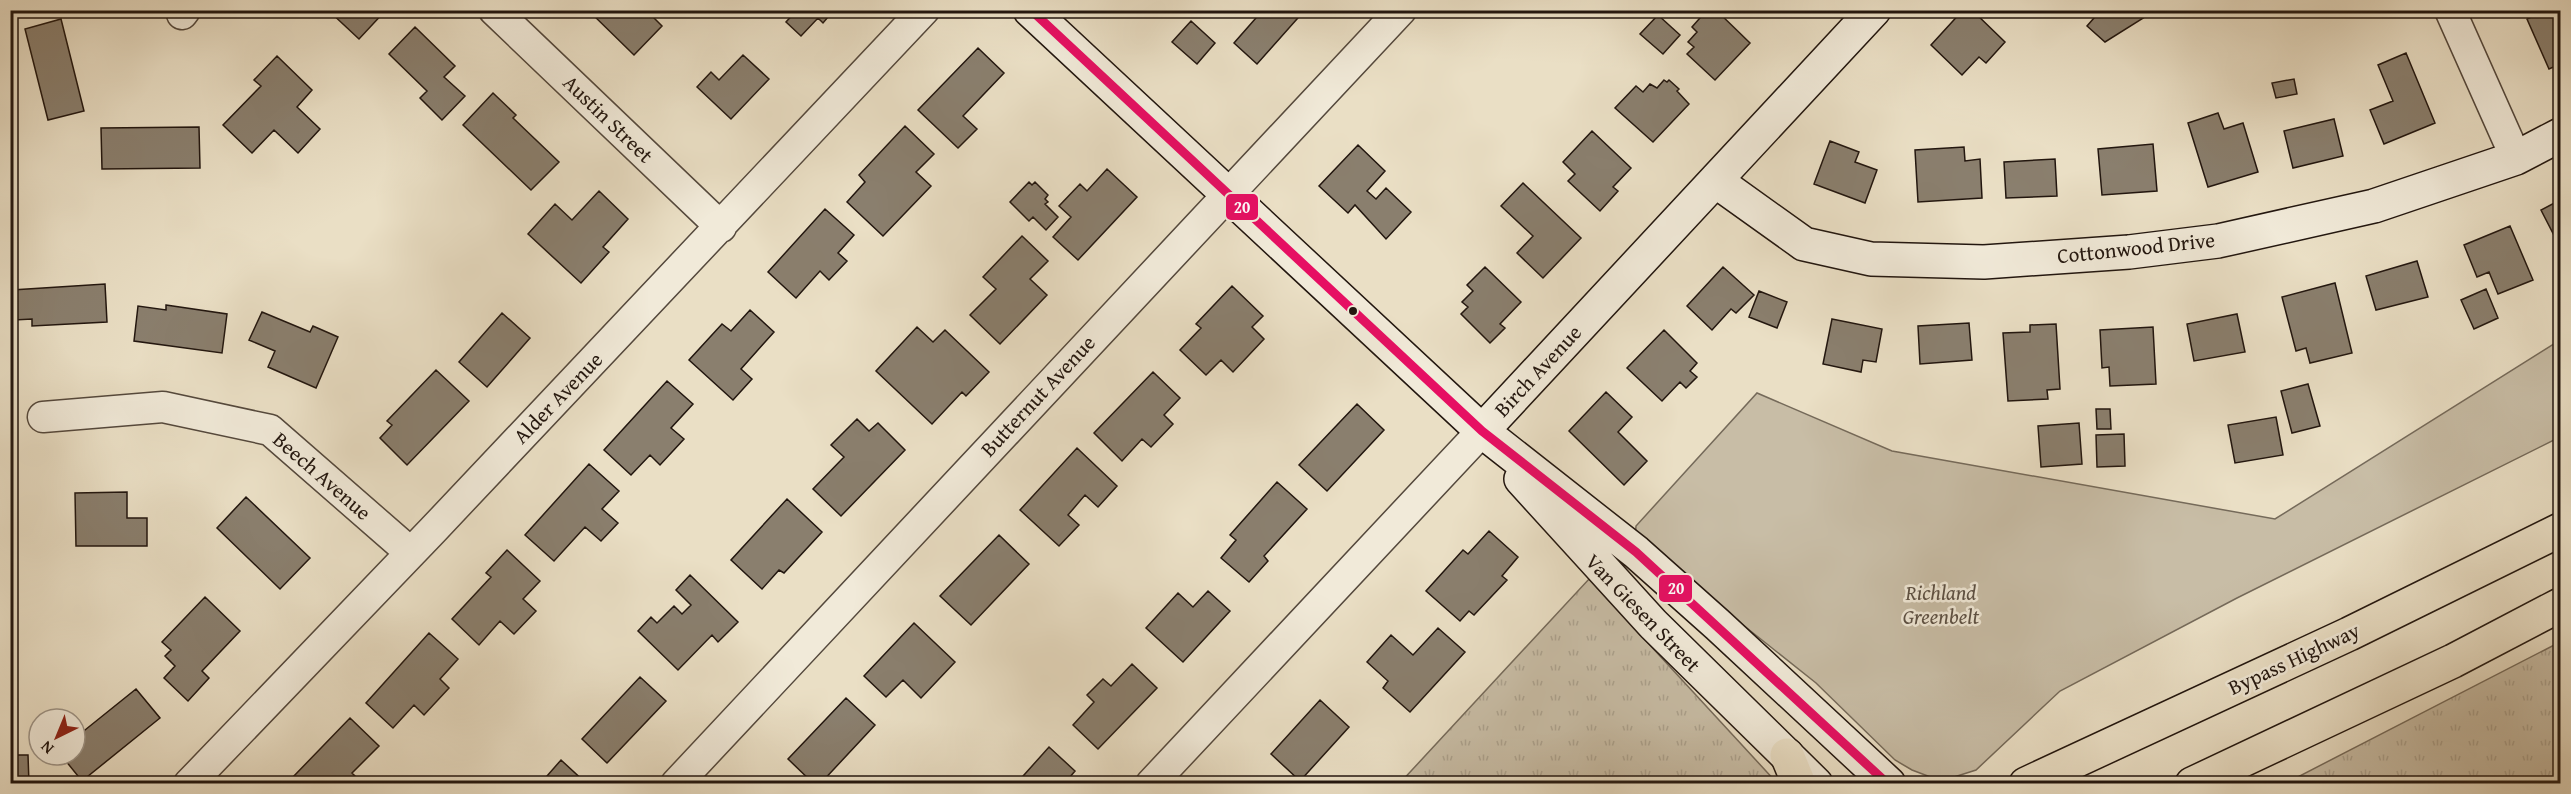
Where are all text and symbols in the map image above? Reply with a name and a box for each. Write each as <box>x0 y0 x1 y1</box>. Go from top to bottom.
street label: Austin Street <box>556 67 661 170</box>
line badge: 20 <box>1225 193 1259 221</box>
text: 20 <box>1234 195 1250 219</box>
street label: Cottonwood Drive <box>2056 224 2216 271</box>
unlabelled marker <box>1347 305 1359 317</box>
street label: Birch Avenue <box>1487 318 1589 424</box>
street label: Butternut Avenue <box>973 328 1102 463</box>
street label: Alder Avenue <box>506 345 610 451</box>
street label: Beech Avenue <box>266 424 378 527</box>
street label: Van Giesen Street <box>1578 546 1709 679</box>
line badge: 20 <box>1658 574 1693 603</box>
text: 20 <box>1668 576 1684 600</box>
park label: Richland Greenbelt <box>1903 577 1979 632</box>
street label: Bypass Highway <box>2223 614 2365 703</box>
north arrow <box>27 707 87 767</box>
text: N <box>34 735 59 760</box>

